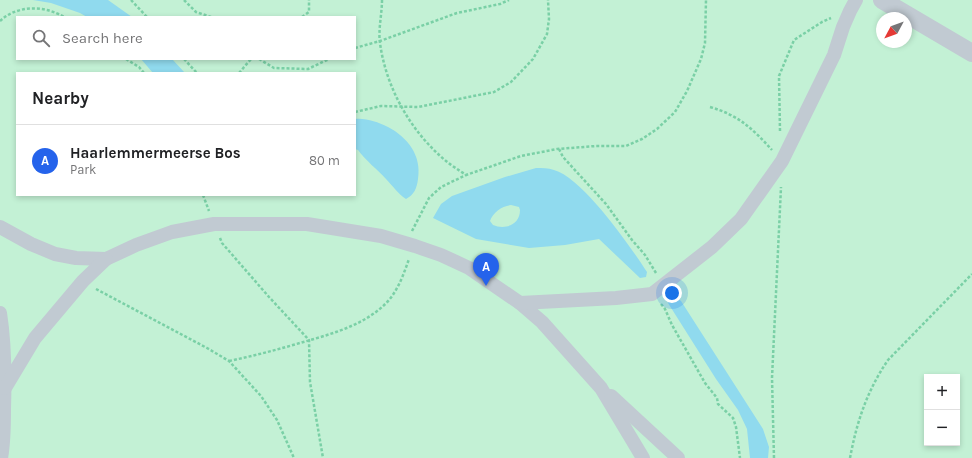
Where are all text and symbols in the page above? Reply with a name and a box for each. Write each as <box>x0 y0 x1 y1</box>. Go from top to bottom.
north arrow <box>876 12 912 48</box>
search box <box>16 16 356 60</box>
icon: search <box>30 27 52 49</box>
text: Search here <box>62 29 143 47</box>
text: Nearby <box>32 88 89 108</box>
text: Haarlemmermeerse Bos <box>70 144 241 162</box>
text: A <box>41 153 49 168</box>
text: 80 m <box>309 153 340 168</box>
text: Park <box>70 162 96 177</box>
pin: A <box>473 253 499 286</box>
your location <box>662 283 682 303</box>
map controls <box>924 374 960 446</box>
button: + <box>924 374 960 410</box>
button: − <box>924 410 960 446</box>

